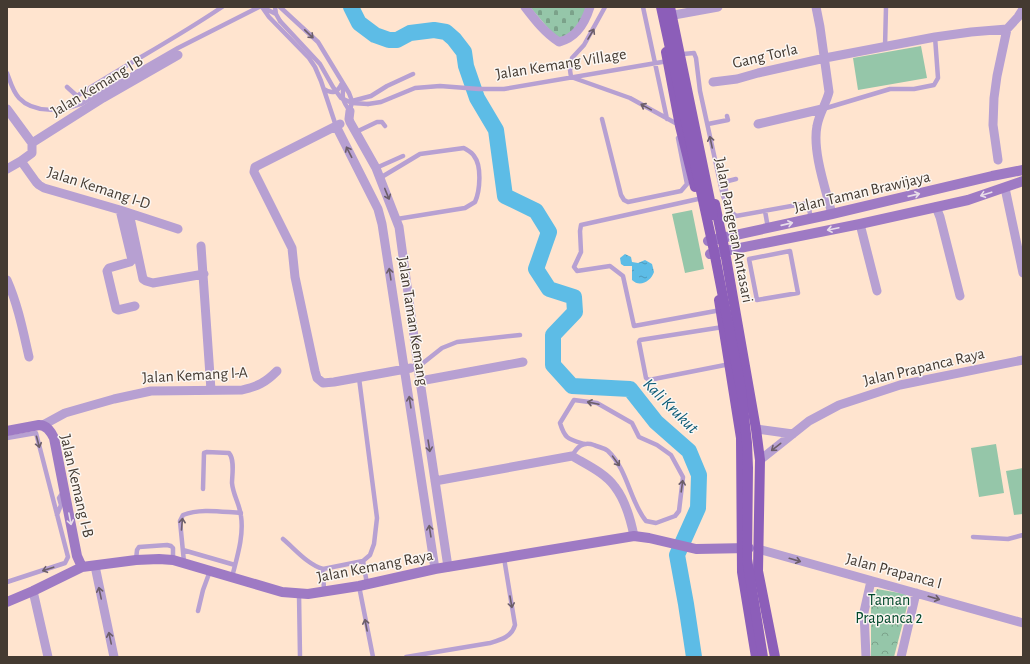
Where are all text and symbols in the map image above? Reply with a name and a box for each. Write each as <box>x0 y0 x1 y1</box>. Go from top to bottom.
one-way arrow <box>587 28 595 40</box>
one-way arrow <box>304 29 314 39</box>
street label: Gang Torla <box>731 41 799 71</box>
street label: Jalan Kemang Village <box>495 46 627 82</box>
street label: Jalan Kemang I B <box>48 52 146 120</box>
one-way arrow <box>641 103 653 110</box>
one-way arrow <box>707 136 715 149</box>
one-way arrow <box>345 146 352 158</box>
street label: Jalan Pangeran Antasari <box>712 156 756 304</box>
street label: Jalan Kemang I-D <box>46 164 152 212</box>
street label: Jalan Taman Brawijaya <box>792 168 932 216</box>
one-way arrow <box>384 188 391 200</box>
one-way arrow <box>907 191 920 198</box>
one-way arrow <box>980 191 993 198</box>
one-way arrow <box>781 220 794 228</box>
one-way arrow <box>826 226 839 234</box>
street label: Jalan Taman Kemang <box>395 255 431 387</box>
one-way arrow <box>386 268 394 281</box>
street label: Jalan Prapanca Raya <box>862 345 986 390</box>
street label: Jalan Kemang I-A <box>142 364 248 386</box>
water label: Kali Krukut <box>640 375 702 437</box>
one-way arrow <box>406 396 414 409</box>
one-way arrow <box>587 399 600 407</box>
street label: Jalan Kemang I-B <box>57 433 97 539</box>
one-way arrow <box>35 435 43 448</box>
one-way arrow <box>425 439 433 452</box>
one-way arrow <box>771 443 782 451</box>
one-way arrow <box>612 455 620 466</box>
one-way arrow <box>678 480 686 493</box>
one-way arrow <box>66 512 74 525</box>
one-way arrow <box>178 517 185 530</box>
one-way arrow <box>426 525 434 538</box>
street label: Jalan Kemang Raya <box>315 547 435 586</box>
street label: Jalan Prapanca I <box>844 551 944 591</box>
one-way arrow <box>788 556 801 564</box>
one-way arrow <box>42 566 55 573</box>
one-way arrow <box>96 587 104 600</box>
park label: Taman Prapanca 2 <box>855 592 923 626</box>
one-way arrow <box>927 595 940 602</box>
one-way arrow <box>508 596 516 609</box>
one-way arrow <box>362 619 370 632</box>
one-way arrow <box>106 632 114 645</box>

